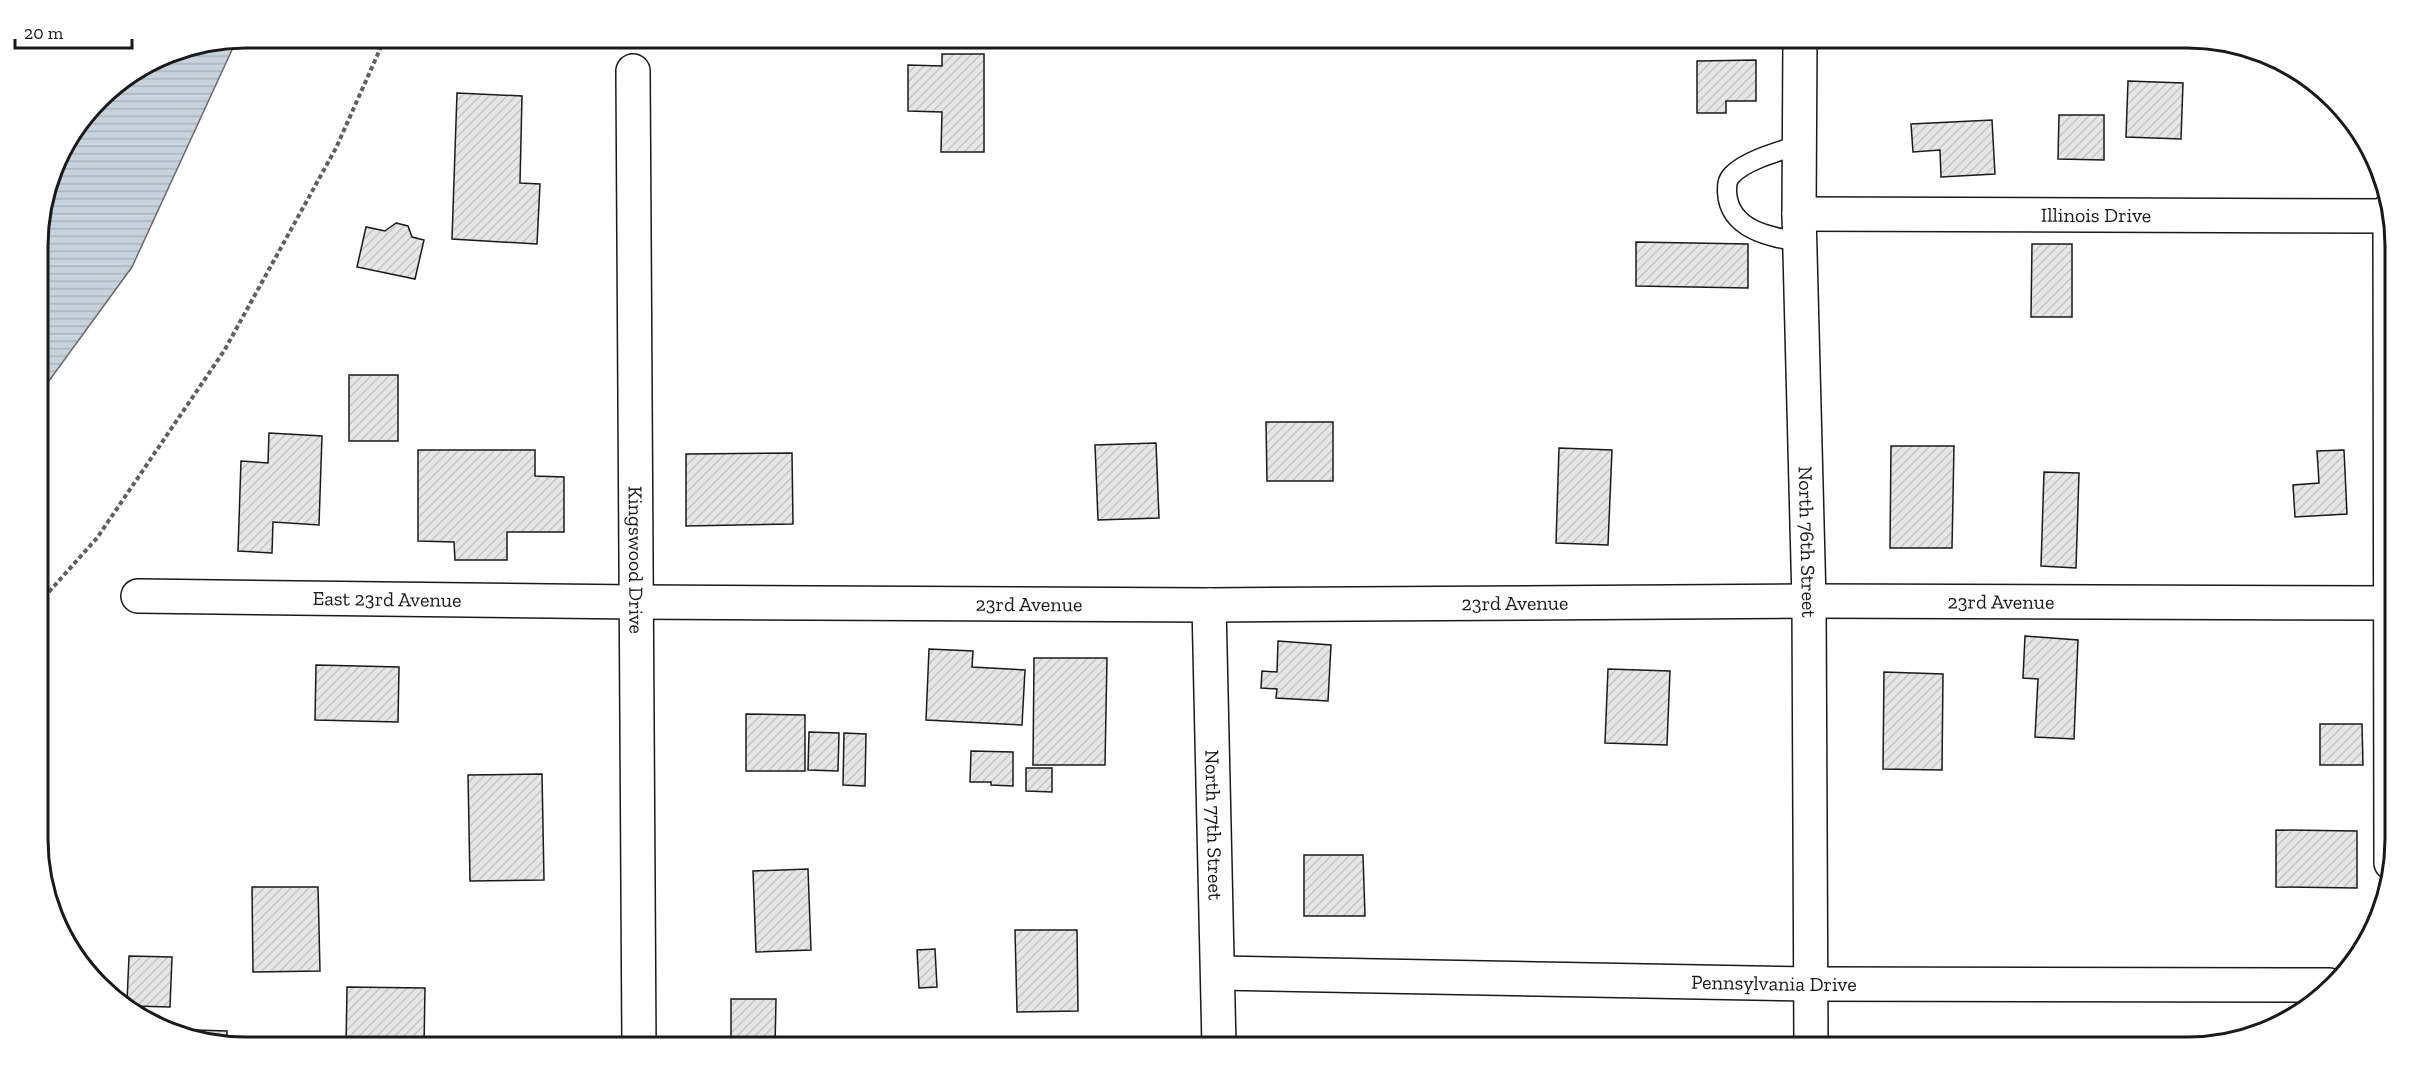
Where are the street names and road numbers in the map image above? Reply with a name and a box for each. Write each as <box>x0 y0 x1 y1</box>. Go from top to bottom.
street label: Illinois Drive <box>2041 203 2151 227</box>
street label: North 76th Street <box>1794 466 1821 618</box>
street label: Kingswood Drive <box>624 486 648 634</box>
street label: East 23rd Avenue <box>312 586 462 612</box>
street label: 23rd Avenue <box>1947 589 2054 614</box>
street label: 23rd Avenue <box>1461 591 1568 615</box>
street label: 23rd Avenue <box>975 592 1082 616</box>
street label: North 77th Street <box>1200 749 1228 901</box>
street label: Pennsylvania Drive <box>1691 970 1857 996</box>

